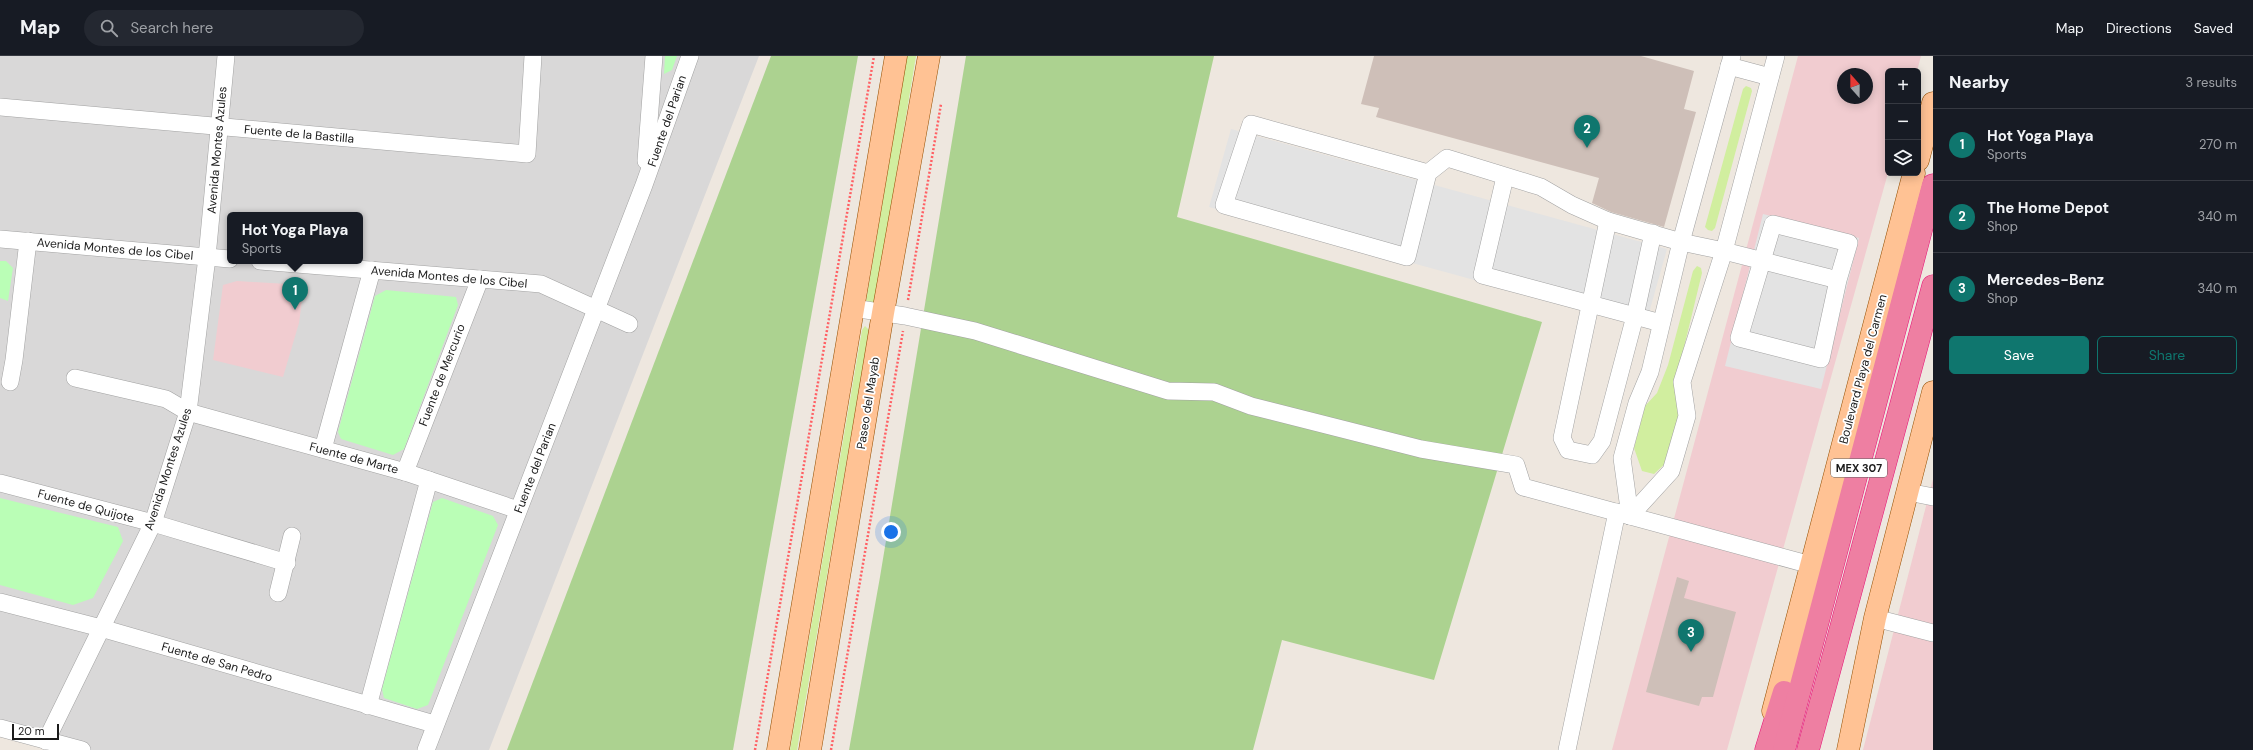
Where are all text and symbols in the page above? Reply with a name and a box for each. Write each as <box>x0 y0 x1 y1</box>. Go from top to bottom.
search box <box>84 10 364 46</box>
text: Map <box>20 15 60 40</box>
icon: search <box>98 17 120 39</box>
text: Search here <box>130 18 213 38</box>
text: Map <box>2056 19 2084 37</box>
text: Directions <box>2106 19 2172 37</box>
text: Saved <box>2194 19 2233 37</box>
north arrow <box>1837 68 1873 104</box>
map controls <box>1885 68 1921 176</box>
button: + <box>1885 68 1921 104</box>
text: Nearby <box>1949 71 2009 93</box>
street label: Fuente del Parian <box>644 73 690 169</box>
text: 3 results <box>2185 74 2237 91</box>
street label: Avenida Montes Azules <box>203 86 231 214</box>
button: − <box>1885 104 1921 140</box>
pin: 2 <box>1574 115 1600 148</box>
street label: Fuente de la Bastilla <box>243 121 355 147</box>
text: Hot Yoga Playa <box>1987 126 2094 146</box>
text: 1 <box>1960 136 1964 153</box>
text: 270 m <box>2199 136 2237 153</box>
button: layers <box>1885 140 1921 176</box>
text: Sports <box>1987 146 2027 163</box>
text: The Home Depot <box>1987 198 2109 218</box>
text: 2 <box>1958 208 1966 225</box>
text: 340 m <box>2197 208 2237 225</box>
popup <box>227 212 363 264</box>
text: Shop <box>1987 218 2018 235</box>
text: Hot Yoga Playa <box>242 220 348 240</box>
street label: Avenida Montes de los Cibel <box>36 234 194 264</box>
text: Sports <box>242 240 282 257</box>
street label: Avenida Montes de los Cibel <box>370 262 528 292</box>
text: Mercedes-Benz <box>1987 270 2104 290</box>
pin: 1 <box>282 277 308 310</box>
text: 3 <box>1958 280 1966 297</box>
text: 340 m <box>2197 280 2237 297</box>
text: Shop <box>1987 290 2018 307</box>
street label: Boulevard Playa del Carmen <box>1835 292 1891 446</box>
street label: Fuente de Mercurio <box>415 322 469 428</box>
button: Save <box>1949 336 2089 374</box>
button: Share <box>2097 336 2237 374</box>
street label: Paseo del Mayab <box>853 356 883 450</box>
street label: Avenida Montes Azules <box>141 406 195 532</box>
street label: Fuente del Parian <box>510 420 560 516</box>
street label: Fuente de Marte <box>308 438 400 478</box>
road number: MEX 307 <box>1831 459 1887 477</box>
street label: Fuente de Quijote <box>36 485 136 527</box>
your location <box>881 522 901 542</box>
pin: 3 <box>1678 619 1704 652</box>
street label: Fuente de San Pedro <box>160 638 274 686</box>
scale bar <box>12 722 59 741</box>
text: 20 m <box>18 724 44 738</box>

